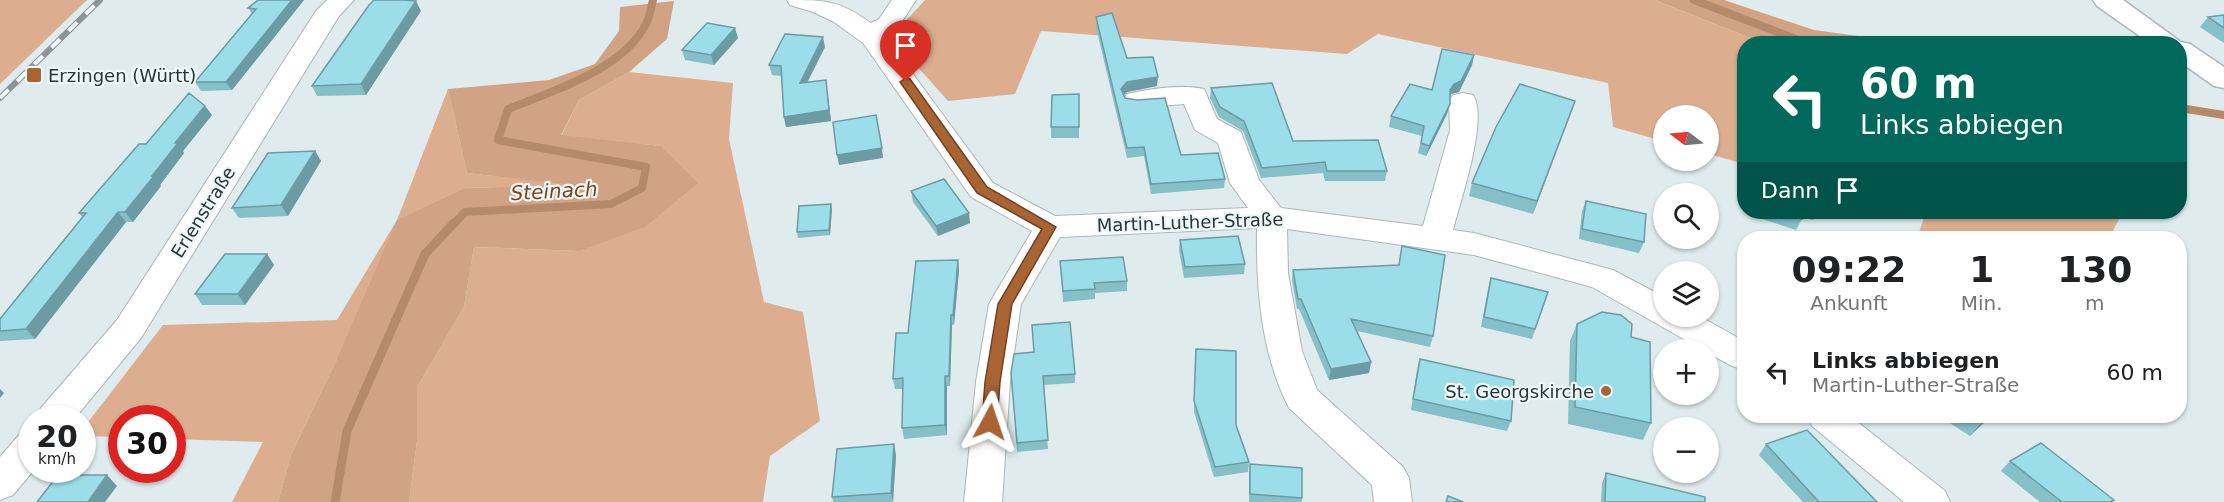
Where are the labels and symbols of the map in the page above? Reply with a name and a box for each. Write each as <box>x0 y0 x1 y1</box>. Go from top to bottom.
pin <box>880 20 931 82</box>
place label: Erzingen (Württ) <box>48 65 196 86</box>
marker: Erzingen (Württ) <box>25 66 43 84</box>
north arrow <box>1653 105 1719 171</box>
street label: Erlenstraße <box>167 163 239 261</box>
water label: Steinach <box>510 177 598 205</box>
street label: Martin-Luther-Straße <box>1096 208 1284 236</box>
place label: St. Georgskirche <box>1445 381 1594 402</box>
marker: St. Georgskirche <box>1599 384 1613 398</box>
position arrow <box>958 390 1022 454</box>
speed limit sign: 30 <box>108 405 186 483</box>

